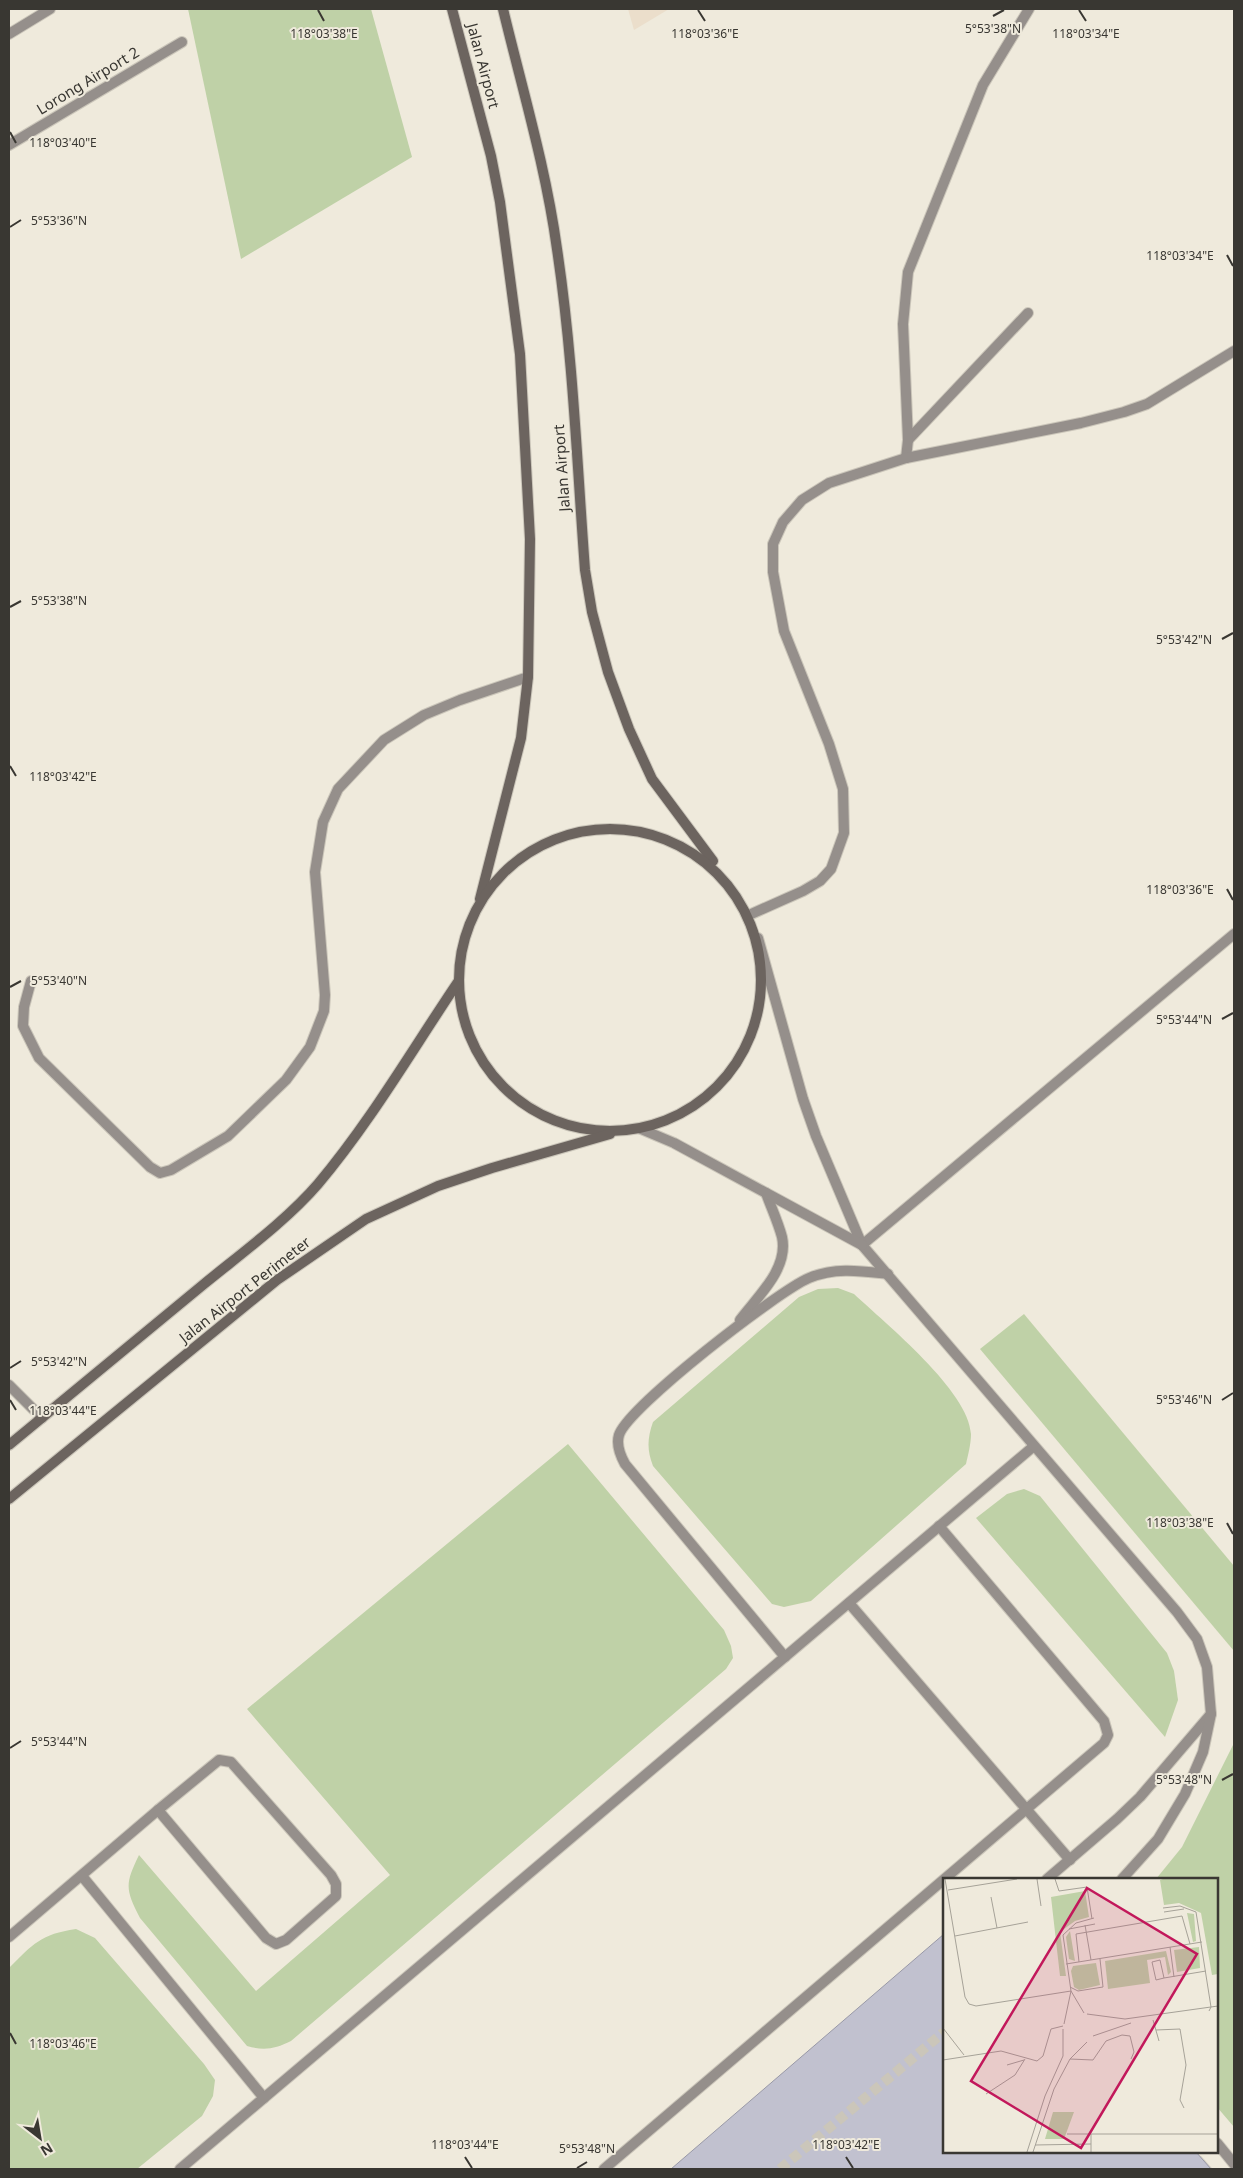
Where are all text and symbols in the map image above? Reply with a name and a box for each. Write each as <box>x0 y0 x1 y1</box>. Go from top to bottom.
street label: Jalan Airport <box>462 19 505 111</box>
text: 5°53'38"N <box>965 20 1021 37</box>
text: 118°03'38"E <box>290 25 358 42</box>
text: 118°03'36"E <box>671 25 739 42</box>
text: 118°03'34"E <box>1052 25 1120 42</box>
street label: Lorong Airport 2 <box>32 42 142 119</box>
text: 118°03'40"E <box>29 134 97 151</box>
text: 5°53'36"N <box>31 212 87 229</box>
text: 118°03'34"E <box>1146 247 1214 264</box>
street label: Jalan Airport <box>548 423 574 514</box>
text: 5°53'38"N <box>31 592 87 609</box>
text: 5°53'42"N <box>1156 631 1212 648</box>
text: 118°03'42"E <box>29 768 97 785</box>
text: 118°03'36"E <box>1146 881 1214 898</box>
text: 5°53'40"N <box>31 972 87 989</box>
text: 5°53'44"N <box>1156 1011 1212 1028</box>
street label: Jalan Airport Perimeter <box>173 1232 314 1348</box>
text: 5°53'42"N <box>31 1353 87 1370</box>
text: 5°53'46"N <box>1156 1391 1212 1408</box>
text: 118°03'44"E <box>29 1402 97 1419</box>
text: 118°03'38"E <box>1146 1514 1214 1531</box>
text: 5°53'44"N <box>31 1733 87 1750</box>
text: 5°53'48"N <box>1156 1771 1212 1788</box>
inset map <box>943 1878 1218 2153</box>
text: 118°03'46"E <box>29 2035 97 2052</box>
north arrow <box>15 2113 65 2163</box>
text: 118°03'44"E <box>431 2136 499 2153</box>
text: 118°03'42"E <box>812 2136 880 2153</box>
text: N <box>37 2138 57 2161</box>
text: 5°53'48"N <box>559 2140 615 2157</box>

